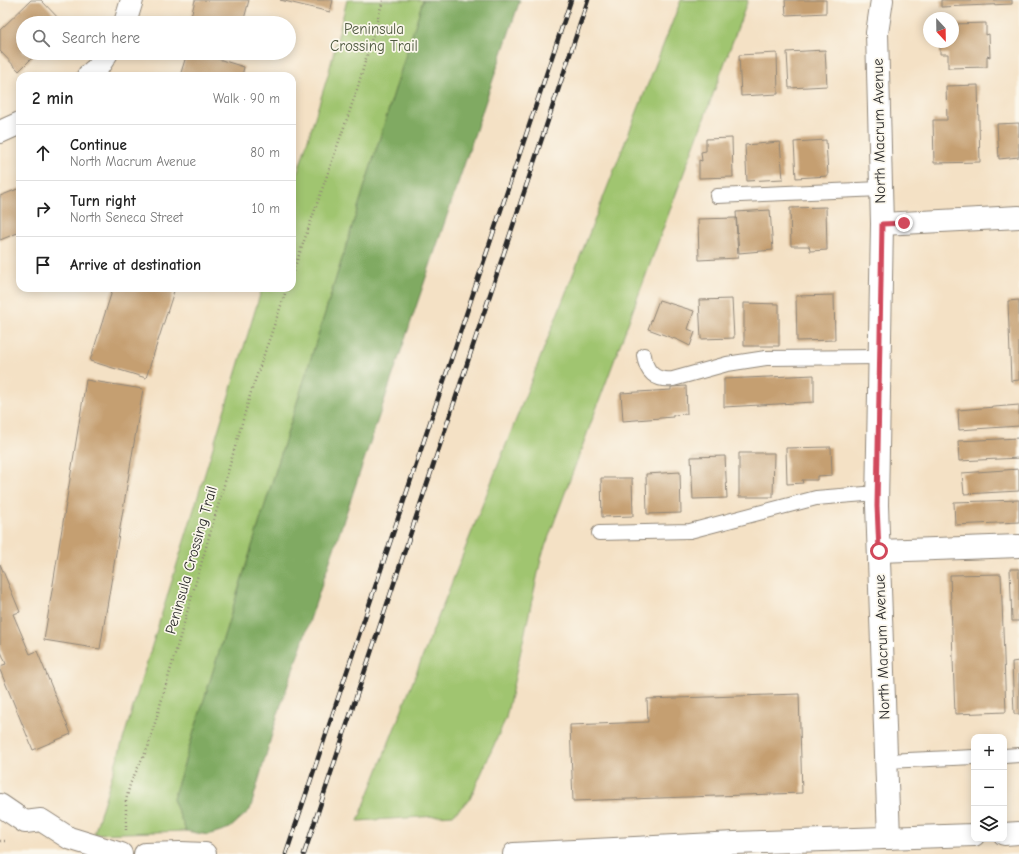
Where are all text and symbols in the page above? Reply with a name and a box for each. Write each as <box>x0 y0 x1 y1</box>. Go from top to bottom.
north arrow <box>923 12 959 48</box>
search box <box>16 16 296 60</box>
park label: Peninsula Crossing Trail <box>330 20 418 55</box>
icon: search <box>30 27 52 49</box>
text: Search here <box>62 29 140 47</box>
street label: North Macrum Avenue <box>869 58 889 204</box>
text: 2 min <box>32 89 73 108</box>
text: Walk · 90 m <box>213 91 280 106</box>
text: Continue <box>70 136 127 154</box>
icon: ahead <box>32 142 54 164</box>
text: 80 m <box>250 145 280 160</box>
text: North Macrum Avenue <box>70 154 196 169</box>
text: Turn right <box>70 192 136 210</box>
icon: right <box>32 198 54 220</box>
text: 10 m <box>252 201 280 216</box>
text: North Seneca Street <box>70 210 183 225</box>
route end <box>895 214 913 232</box>
icon: arrive <box>32 254 54 276</box>
text: Arrive at destination <box>70 256 201 274</box>
street label: Peninsula Crossing Trail <box>161 484 221 636</box>
route start <box>870 542 888 560</box>
street label: North Macrum Avenue <box>870 574 894 720</box>
map controls <box>971 734 1007 842</box>
button: + <box>971 734 1007 770</box>
button: − <box>971 770 1007 806</box>
button: layers <box>971 806 1007 842</box>

